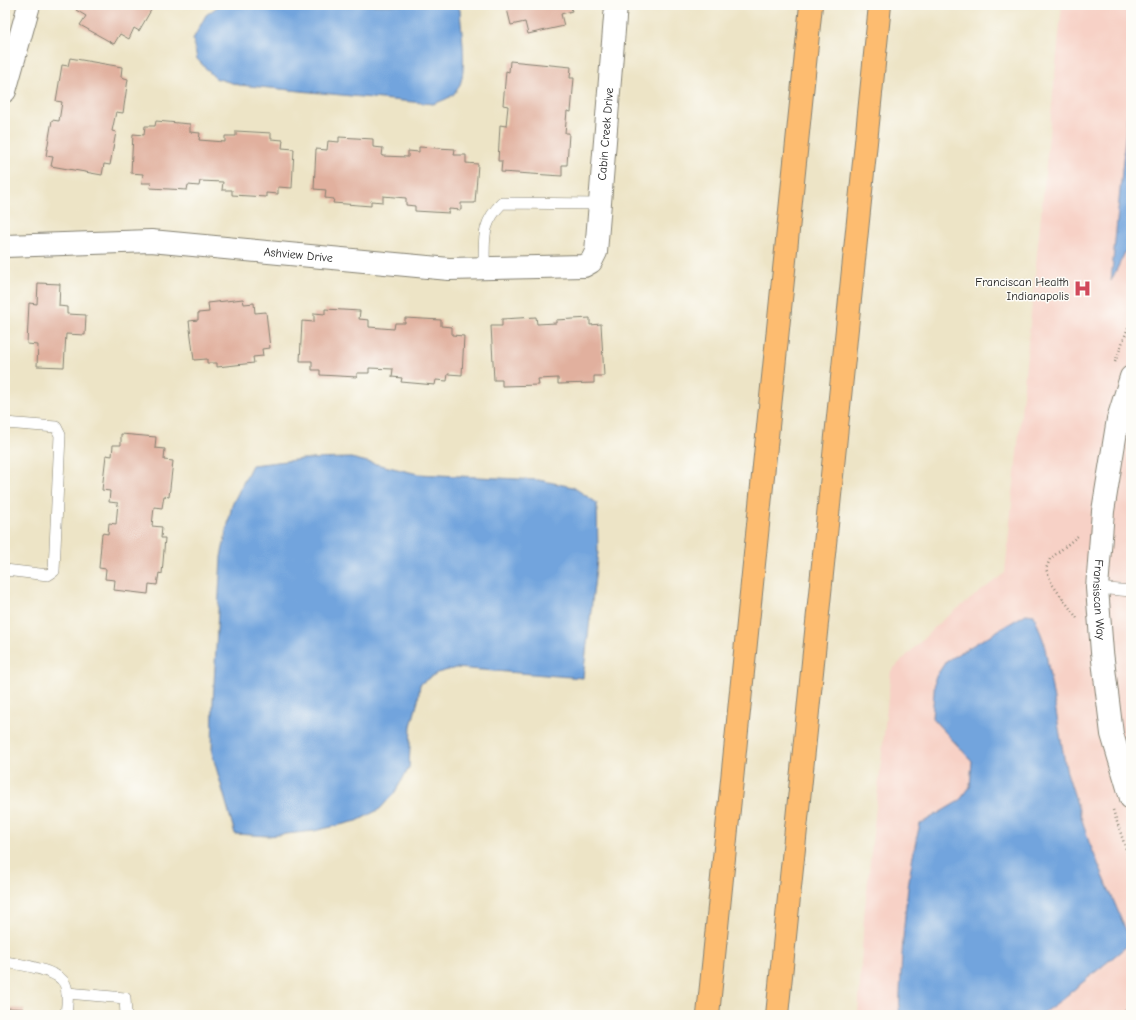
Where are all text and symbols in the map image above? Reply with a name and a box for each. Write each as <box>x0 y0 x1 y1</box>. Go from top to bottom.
street label: Cabin Creek Drive <box>595 87 616 181</box>
street label: Ashview Drive <box>263 245 333 265</box>
place label: Franciscan Health Indianapolis <box>975 275 1069 303</box>
hospital icon: Franciscan Health Indianapolis <box>1072 279 1092 299</box>
street label: Fransiscan Way <box>1090 559 1108 641</box>

